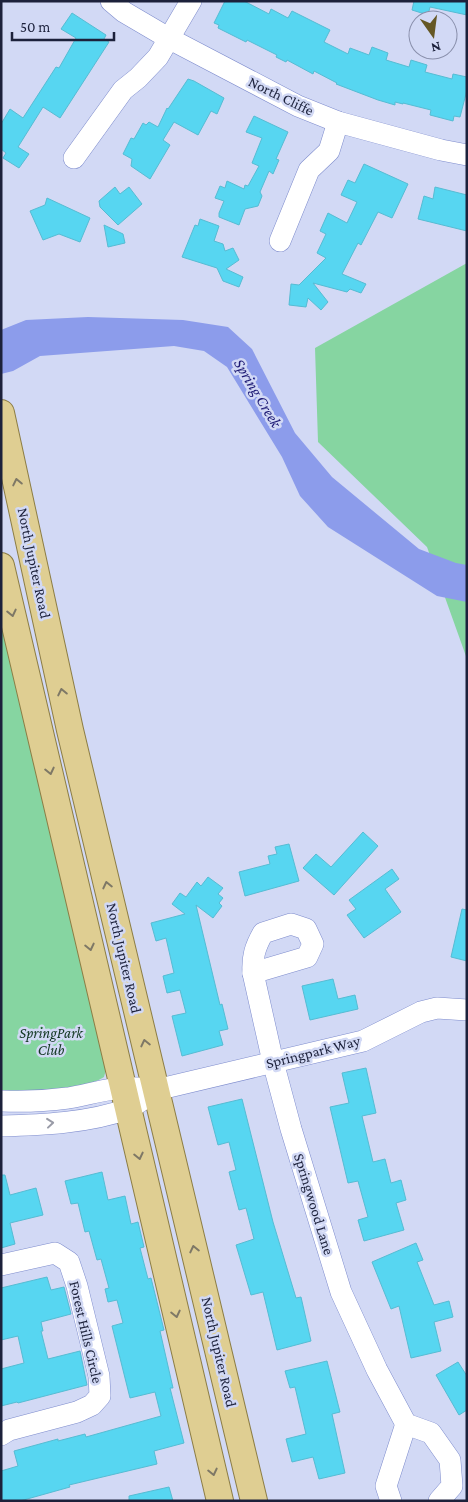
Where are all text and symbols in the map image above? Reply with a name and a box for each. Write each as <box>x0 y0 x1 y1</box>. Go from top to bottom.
scale bar <box>12 10 115 42</box>
north arrow <box>408 10 458 60</box>
text: 50 m <box>20 19 50 35</box>
text: N <box>429 39 443 57</box>
street label: North Cliffe <box>246 73 317 119</box>
water label: Spring Creek <box>230 356 286 432</box>
one-way arrow <box>12 478 22 487</box>
street label: North Jupiter Road <box>13 506 54 620</box>
one-way arrow <box>6 609 17 618</box>
one-way arrow <box>57 688 68 697</box>
one-way arrow <box>44 767 55 776</box>
one-way arrow <box>102 880 113 889</box>
street label: North Jupiter Road <box>103 901 144 1015</box>
one-way arrow <box>85 942 95 951</box>
park label: SpringPark Club <box>19 1025 84 1058</box>
street label: Springpark Way <box>264 1033 362 1072</box>
one-way arrow <box>140 1039 150 1047</box>
one-way arrow <box>46 1118 54 1129</box>
one-way arrow <box>133 1151 144 1160</box>
street label: Springwood Lane <box>290 1151 337 1257</box>
one-way arrow <box>189 1245 200 1254</box>
street label: Forest Hills Circle <box>66 1279 106 1385</box>
street label: North Jupiter Road <box>198 1295 239 1409</box>
one-way arrow <box>170 1310 181 1319</box>
one-way arrow <box>207 1468 218 1477</box>

